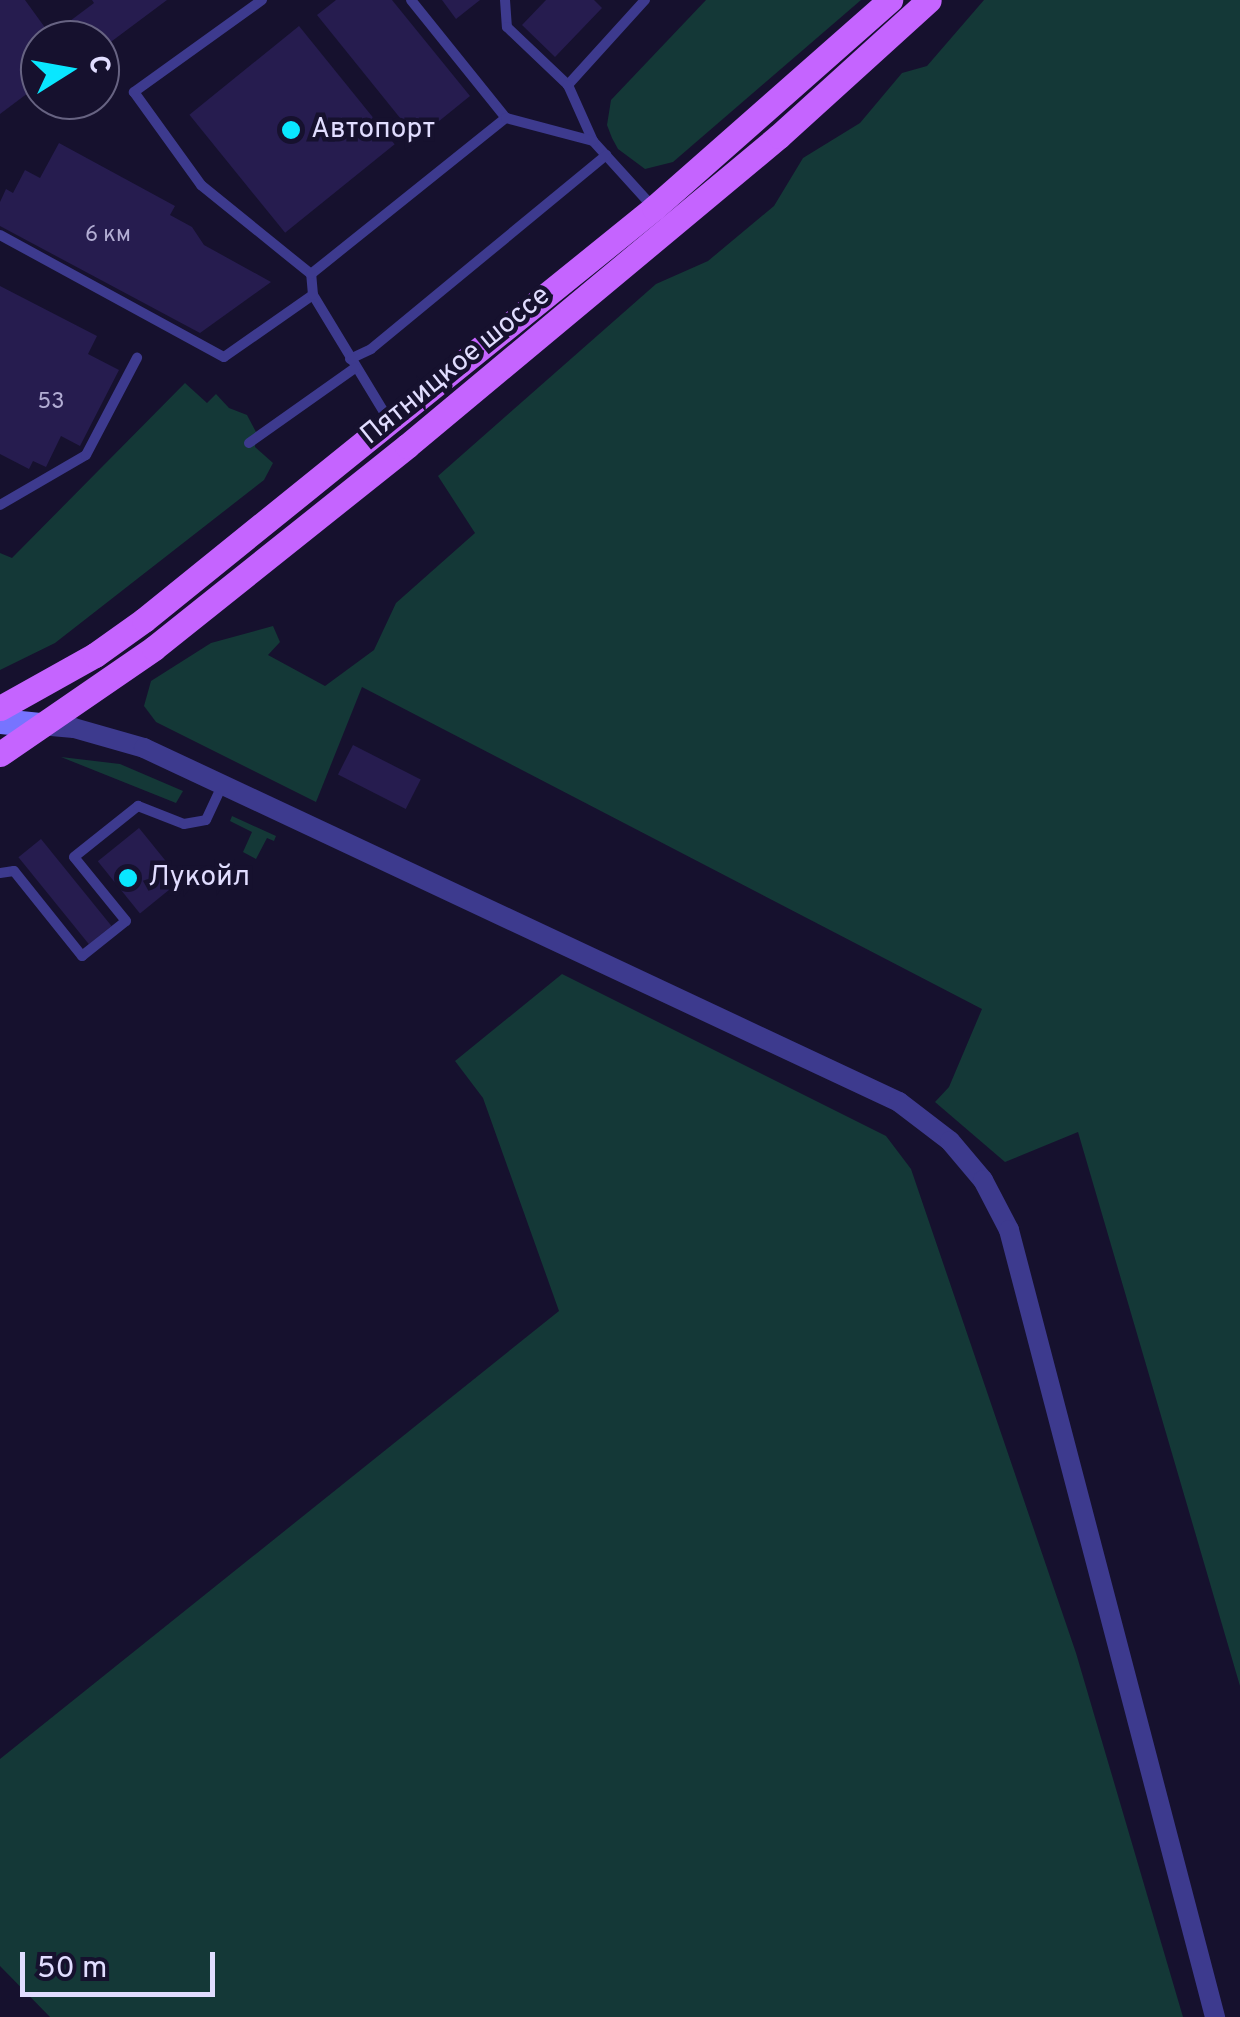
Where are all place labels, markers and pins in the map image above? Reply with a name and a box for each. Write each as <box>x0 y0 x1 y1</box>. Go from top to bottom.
place label: Автопорт <box>311 113 435 147</box>
marker: Автопорт <box>280 119 302 141</box>
place label: Лукойл <box>148 861 250 895</box>
marker: Лукойл <box>117 867 139 889</box>

